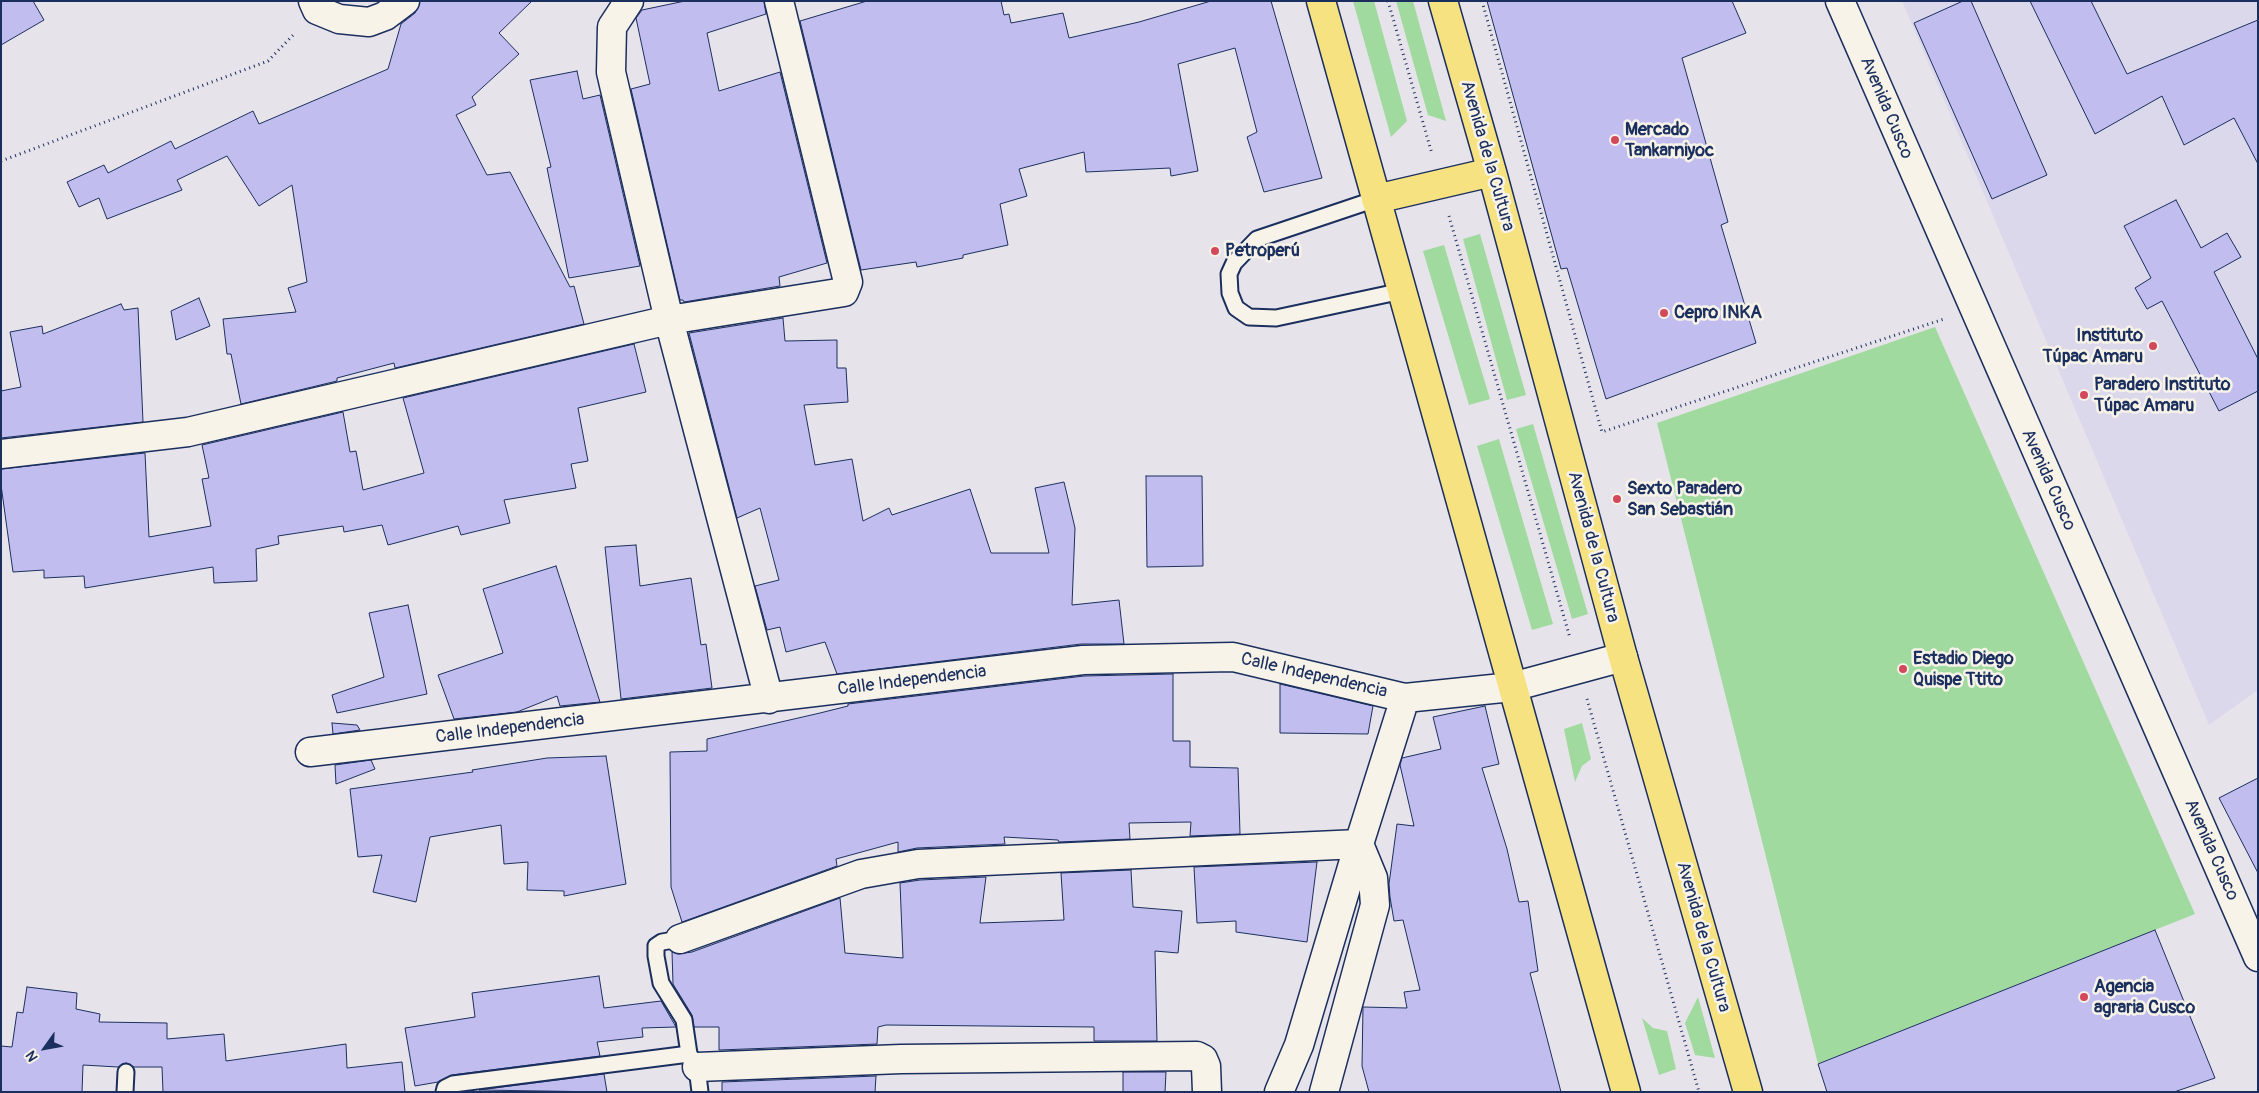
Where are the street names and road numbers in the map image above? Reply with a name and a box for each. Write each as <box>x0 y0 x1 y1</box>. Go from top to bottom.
street label: Avenida Cusco <box>1855 54 1917 162</box>
street label: Avenida de la Cultura <box>1455 78 1519 234</box>
street label: Avenida Cusco <box>2016 426 2080 534</box>
street label: Avenida de la Cultura <box>1562 469 1624 625</box>
street label: Calle Independencia <box>1239 649 1389 703</box>
street label: Calle Independencia <box>836 661 988 701</box>
street label: Calle Independencia <box>434 709 586 749</box>
street label: Avenida Cusco <box>2179 796 2243 904</box>
street label: Avenida de la Cultura <box>1671 859 1735 1015</box>

